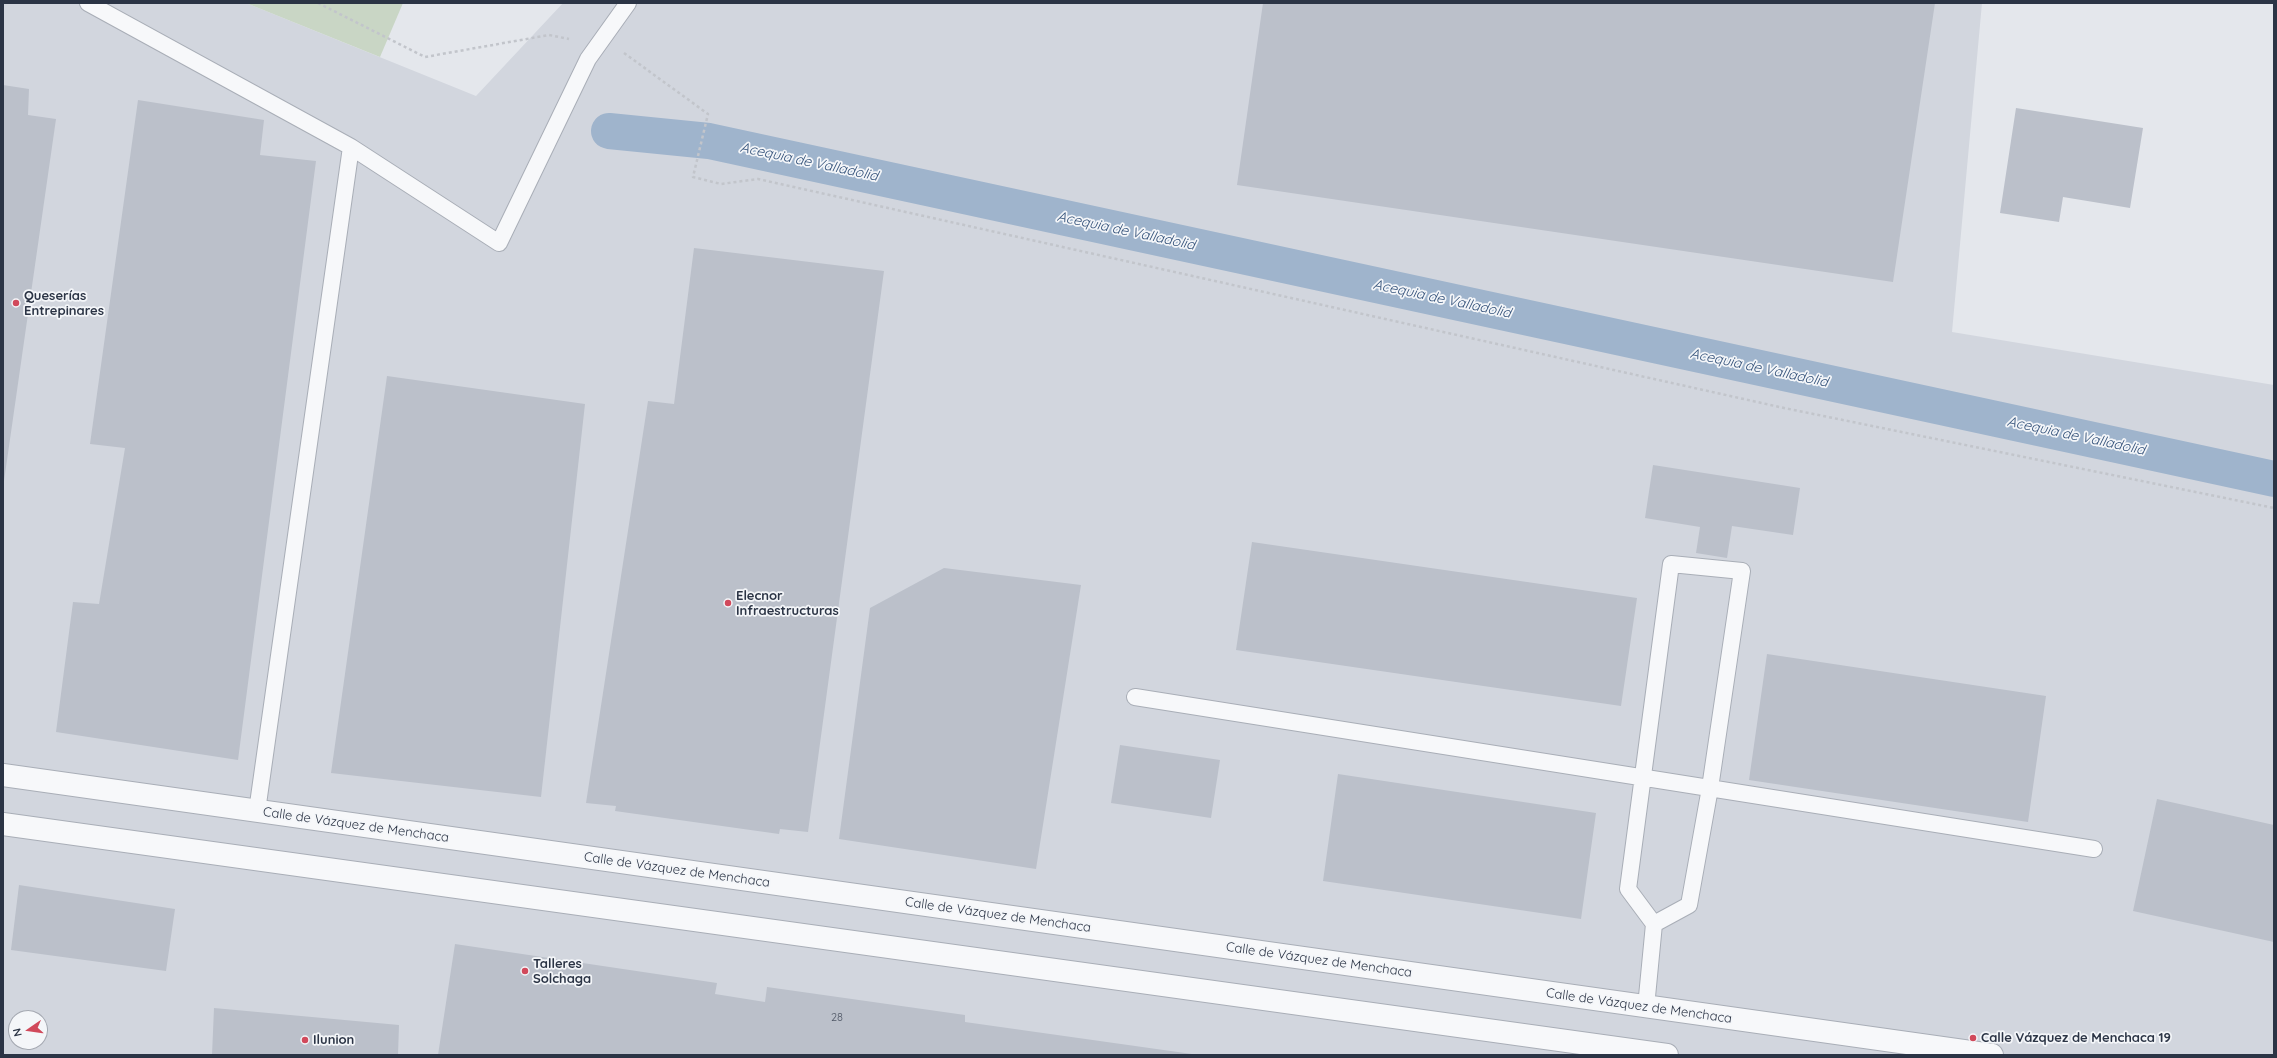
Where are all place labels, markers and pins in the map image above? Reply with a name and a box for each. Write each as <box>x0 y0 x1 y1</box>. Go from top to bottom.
place label: Queserías Entrepinares <box>24 288 104 319</box>
marker: Queserías Entrepinares <box>11 298 21 308</box>
place label: Elecnor Infraestructuras <box>736 588 839 619</box>
marker: Elecnor Infraestructuras <box>723 598 733 608</box>
place label: Talleres Solchaga <box>533 956 591 987</box>
marker: Talleres Solchaga <box>520 966 530 976</box>
place label: Calle Vázquez de Menchaca 19 <box>1981 1030 2171 1046</box>
place label: Ilunion <box>313 1032 354 1048</box>
marker: Calle Vázquez de Menchaca 19 <box>1968 1033 1978 1043</box>
marker: Ilunion <box>300 1035 310 1045</box>

